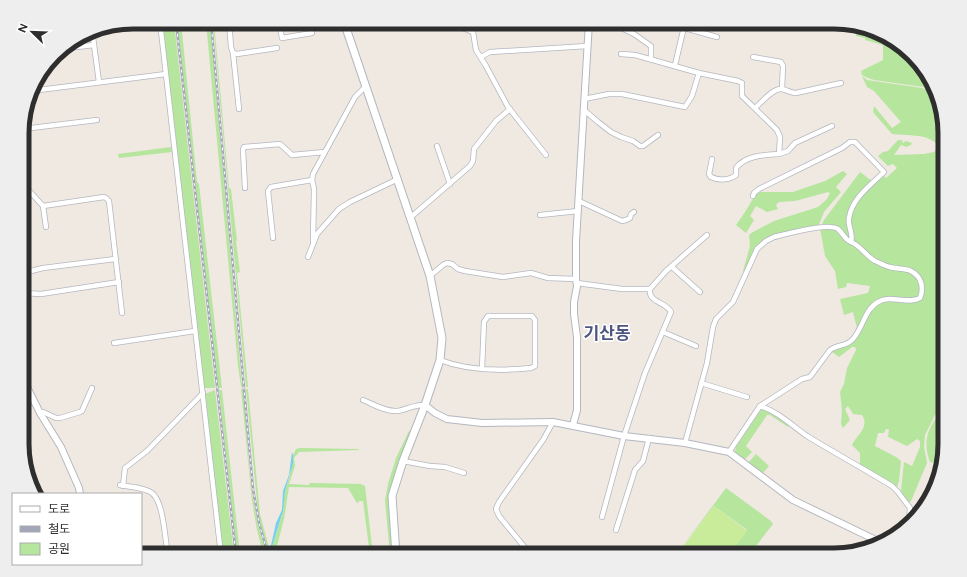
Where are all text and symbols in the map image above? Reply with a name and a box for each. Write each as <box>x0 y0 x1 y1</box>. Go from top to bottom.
north arrow <box>12 12 52 52</box>
text: N <box>16 22 31 35</box>
district label: 기산동 <box>584 323 631 343</box>
legend <box>12 493 142 565</box>
text: 도로 <box>48 502 70 516</box>
text: 철도 <box>48 522 70 536</box>
text: 공원 <box>48 542 70 556</box>

